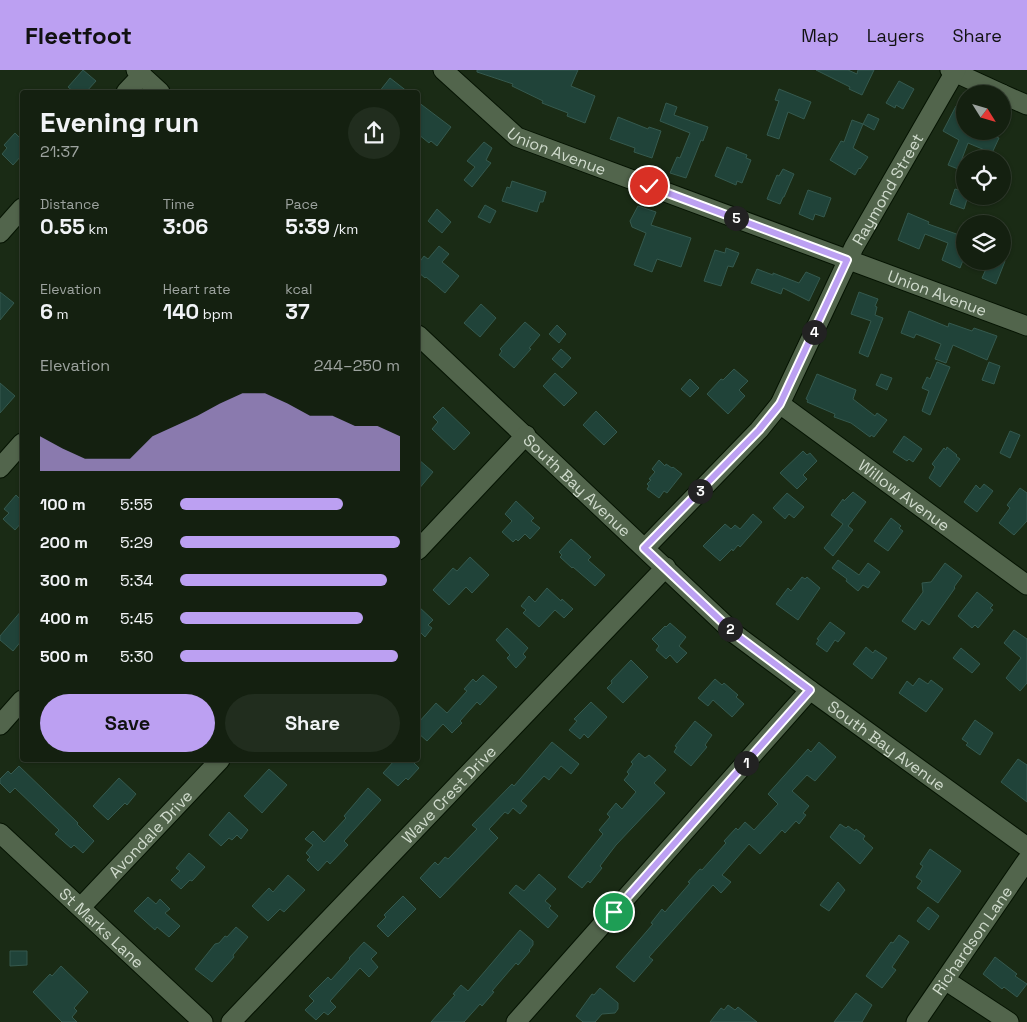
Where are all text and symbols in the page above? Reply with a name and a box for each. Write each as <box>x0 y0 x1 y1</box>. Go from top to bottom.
text: Fleetfoot <box>25 20 132 51</box>
text: Map <box>801 24 839 47</box>
text: Layers <box>867 24 924 47</box>
text: Share <box>952 24 1002 47</box>
north arrow <box>956 85 1011 140</box>
map controls <box>956 85 1011 270</box>
text: Evening run <box>40 104 199 140</box>
button: share <box>348 107 400 159</box>
street label: Union Avenue <box>502 123 609 180</box>
street label: Raymond Street <box>847 130 928 249</box>
text: 21:37 <box>40 141 79 162</box>
button: locate <box>956 150 1011 205</box>
pin <box>628 165 670 207</box>
icon: check <box>635 172 663 200</box>
text: Distance <box>40 195 100 213</box>
text: Time <box>163 195 195 213</box>
text: Pace <box>285 195 318 213</box>
pin: 5 <box>724 206 748 230</box>
text: 5 <box>732 209 741 227</box>
text: 0.55 <box>40 213 85 240</box>
text: 3:06 <box>163 213 208 240</box>
text: 5:39 <box>285 213 330 240</box>
button: layers <box>956 215 1011 270</box>
text: km <box>85 220 108 238</box>
text: /km <box>330 220 358 238</box>
street label: Union Avenue <box>884 265 990 321</box>
text: Elevation <box>40 280 101 298</box>
text: Heart rate <box>163 280 231 298</box>
text: kcal <box>285 280 312 298</box>
text: 6 <box>40 298 53 325</box>
text: 140 <box>163 298 199 325</box>
text: 37 <box>285 298 310 325</box>
text: m <box>53 305 69 323</box>
text: bpm <box>199 305 233 323</box>
pin: 4 <box>802 320 826 344</box>
text: 4 <box>810 323 819 341</box>
text: Elevation <box>40 355 110 376</box>
text: 244–250 m <box>314 355 400 376</box>
street label: South Bay Avenue <box>519 430 635 542</box>
street label: Willow Avenue <box>854 455 954 536</box>
pin: 3 <box>688 478 712 504</box>
text: 3 <box>696 482 705 500</box>
text: 100 m <box>40 494 86 515</box>
text: 5:55 <box>120 494 153 515</box>
text: 200 m <box>40 532 88 553</box>
text: 5:29 <box>120 532 153 553</box>
text: 300 m <box>40 570 88 591</box>
text: 5:34 <box>120 570 153 591</box>
text: 400 m <box>40 608 89 629</box>
text: 5:45 <box>120 608 153 629</box>
pin: 2 <box>718 616 742 642</box>
text: 2 <box>726 620 735 638</box>
text: 500 m <box>40 646 88 667</box>
text: 5:30 <box>120 646 154 667</box>
button: Save <box>40 694 215 752</box>
button: Share <box>225 694 400 752</box>
street label: South Bay Avenue <box>823 696 950 796</box>
street label: Wave Crest Drive <box>397 741 501 848</box>
pin: 1 <box>734 750 758 776</box>
text: 1 <box>743 754 750 772</box>
street label: Avondale Drive <box>104 786 197 882</box>
street label: Richardson Lane <box>927 882 1017 999</box>
street label: St Marks Lane <box>54 883 148 973</box>
pin <box>593 891 635 933</box>
icon: arrive <box>600 898 628 926</box>

